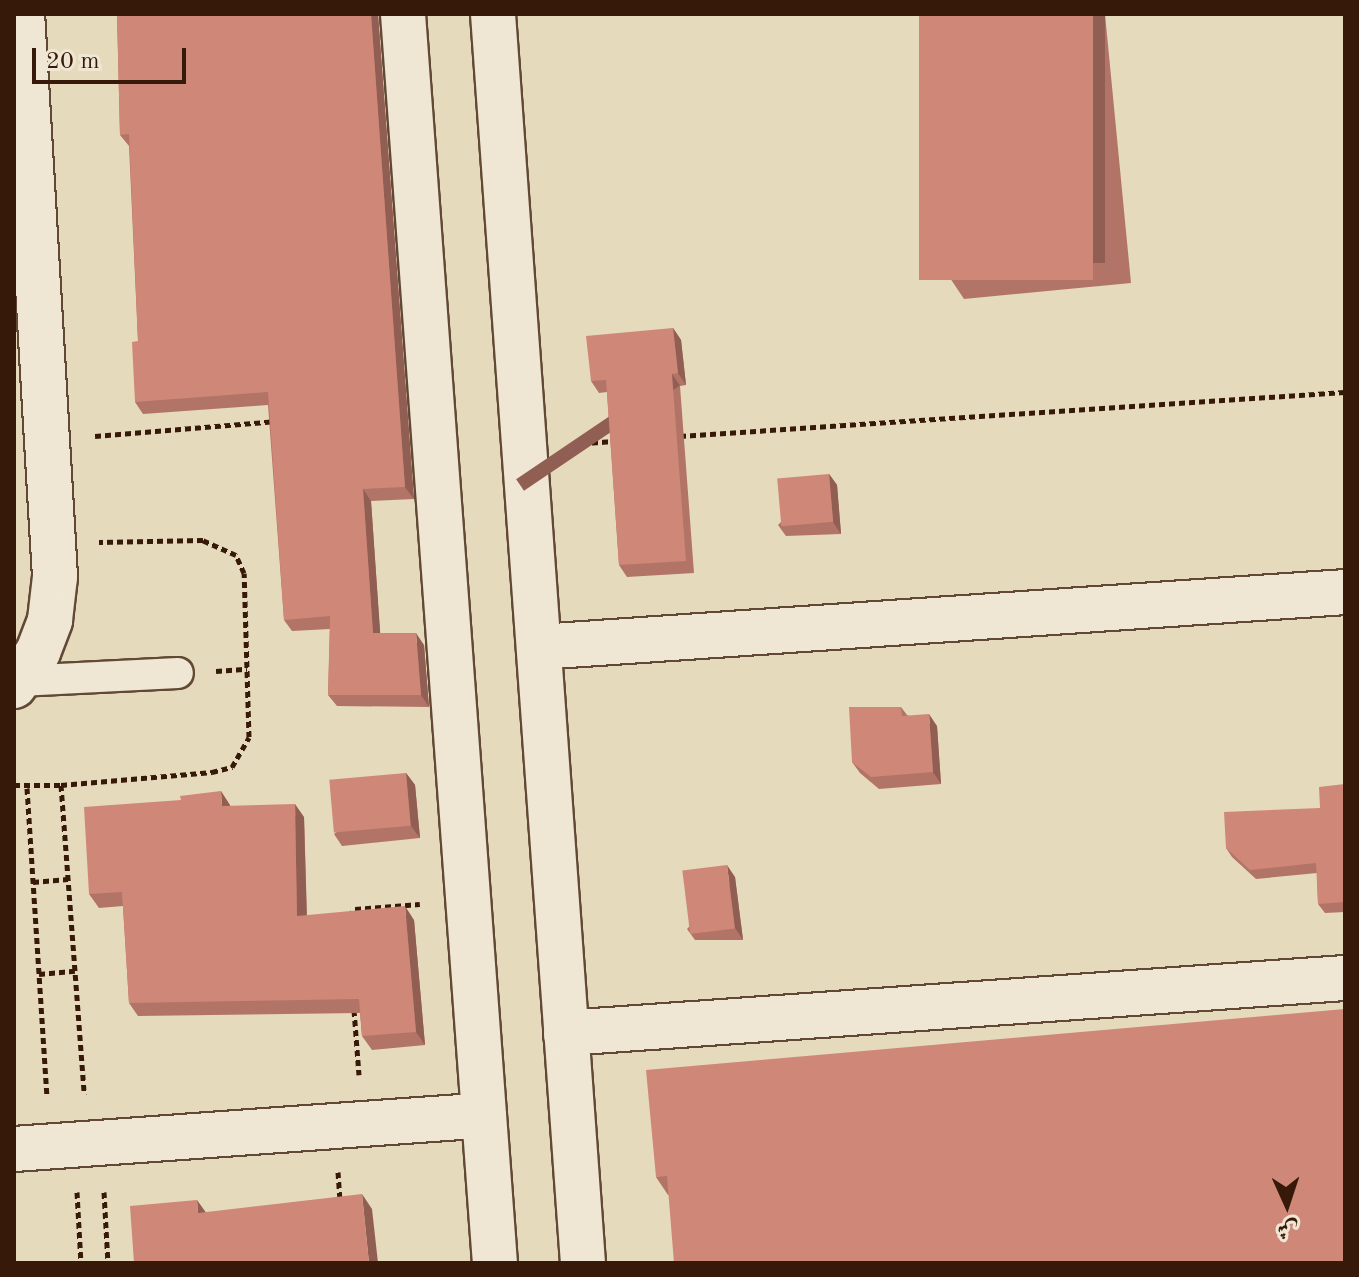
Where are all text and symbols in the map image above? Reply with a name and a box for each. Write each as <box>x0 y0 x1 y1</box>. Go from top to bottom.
scale bar <box>36 32 190 82</box>
text: 20 m <box>46 50 100 74</box>
north arrow <box>1247 1165 1327 1245</box>
text: ش <box>1277 1217 1300 1241</box>

